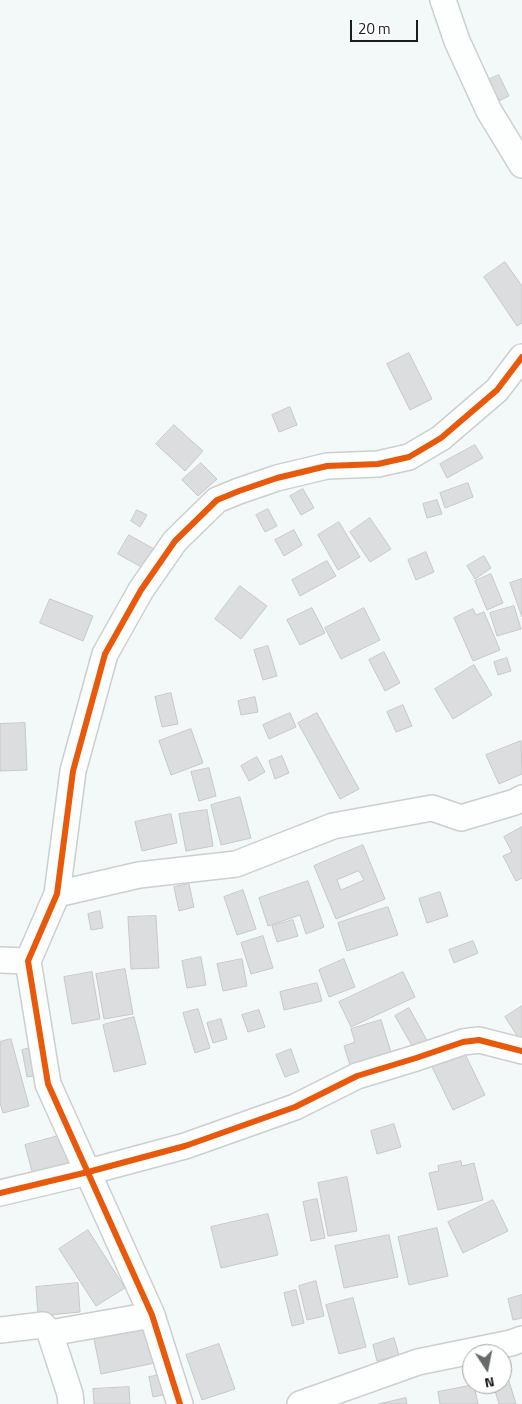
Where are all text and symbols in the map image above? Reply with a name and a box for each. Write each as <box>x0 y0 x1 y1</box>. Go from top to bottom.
scale bar <box>352 10 420 42</box>
text: 20 m <box>358 17 391 40</box>
north arrow <box>462 1344 512 1394</box>
text: N <box>483 1372 497 1394</box>

